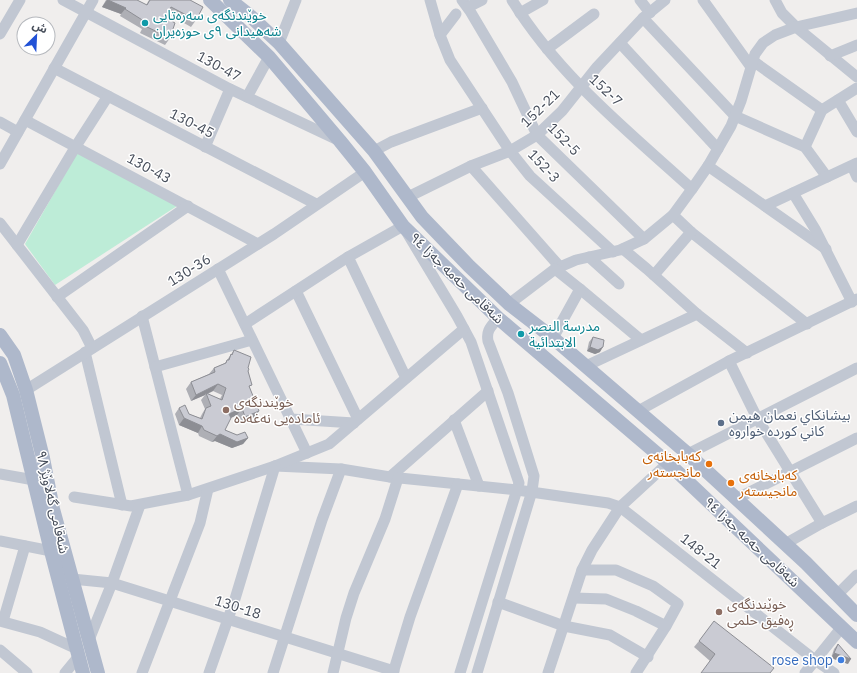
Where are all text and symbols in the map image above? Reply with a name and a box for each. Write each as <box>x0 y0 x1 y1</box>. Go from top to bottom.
place label: خوێندنگەی سەرەتایی شەهیدانی ٩ی حوزەیران <box>153 6 282 40</box>
north arrow <box>16 16 56 56</box>
text: ش <box>30 17 50 36</box>
marker: خوێندنگەی سەرەتایی شەهیدانی ٩ی حوزەیران <box>140 18 150 28</box>
street label: 130-47 <box>194 47 244 85</box>
street label: 152-7 <box>586 70 626 110</box>
street label: 152-21 <box>517 85 563 131</box>
street label: 130-45 <box>167 104 217 142</box>
street label: 152-5 <box>544 119 584 159</box>
street label: 152-3 <box>524 146 564 186</box>
street label: 130-43 <box>124 149 174 187</box>
street label: شەقامی حەمە جەزا ٩٤ <box>406 228 508 328</box>
street label: 130-36 <box>164 250 214 290</box>
place label: مدرسة النصر الابتدائية <box>528 317 600 351</box>
marker: مدرسة النصر الابتدائية <box>516 329 526 339</box>
place label: خوێندنگەی ئامادەیی نەغەدە <box>234 393 320 427</box>
marker: خوێندنگەی ئامادەیی نەغەدە <box>221 405 231 415</box>
place label: بيشانكاي نعمان هيمن كاني كورده خواروه <box>729 406 851 442</box>
marker: بيشانكاي نعمان هيمن كاني كورده خواروه <box>716 418 726 428</box>
place label: کەبابخانەی مانجستەر <box>643 447 701 481</box>
street label: شەقامی گەلاوێژ ٩٨ <box>32 449 74 555</box>
marker: کەبابخانەی مانجستەر <box>704 459 714 469</box>
place label: كەبابخانەی مانجیستەر <box>738 466 798 500</box>
marker: كەبابخانەی مانجیستەر <box>726 478 736 488</box>
street label: شەقامی حەمە جەزا ٩٤ <box>700 493 804 591</box>
street label: 148-21 <box>677 529 725 573</box>
street label: 130-18 <box>213 591 263 623</box>
place label: خوێندنگەی ڕەفیق حلمی <box>727 595 794 632</box>
marker: خوێندنگەی ڕەفیق حلمی <box>714 607 724 617</box>
place label: rose shop <box>772 651 833 669</box>
marker: rose shop <box>836 655 846 665</box>

